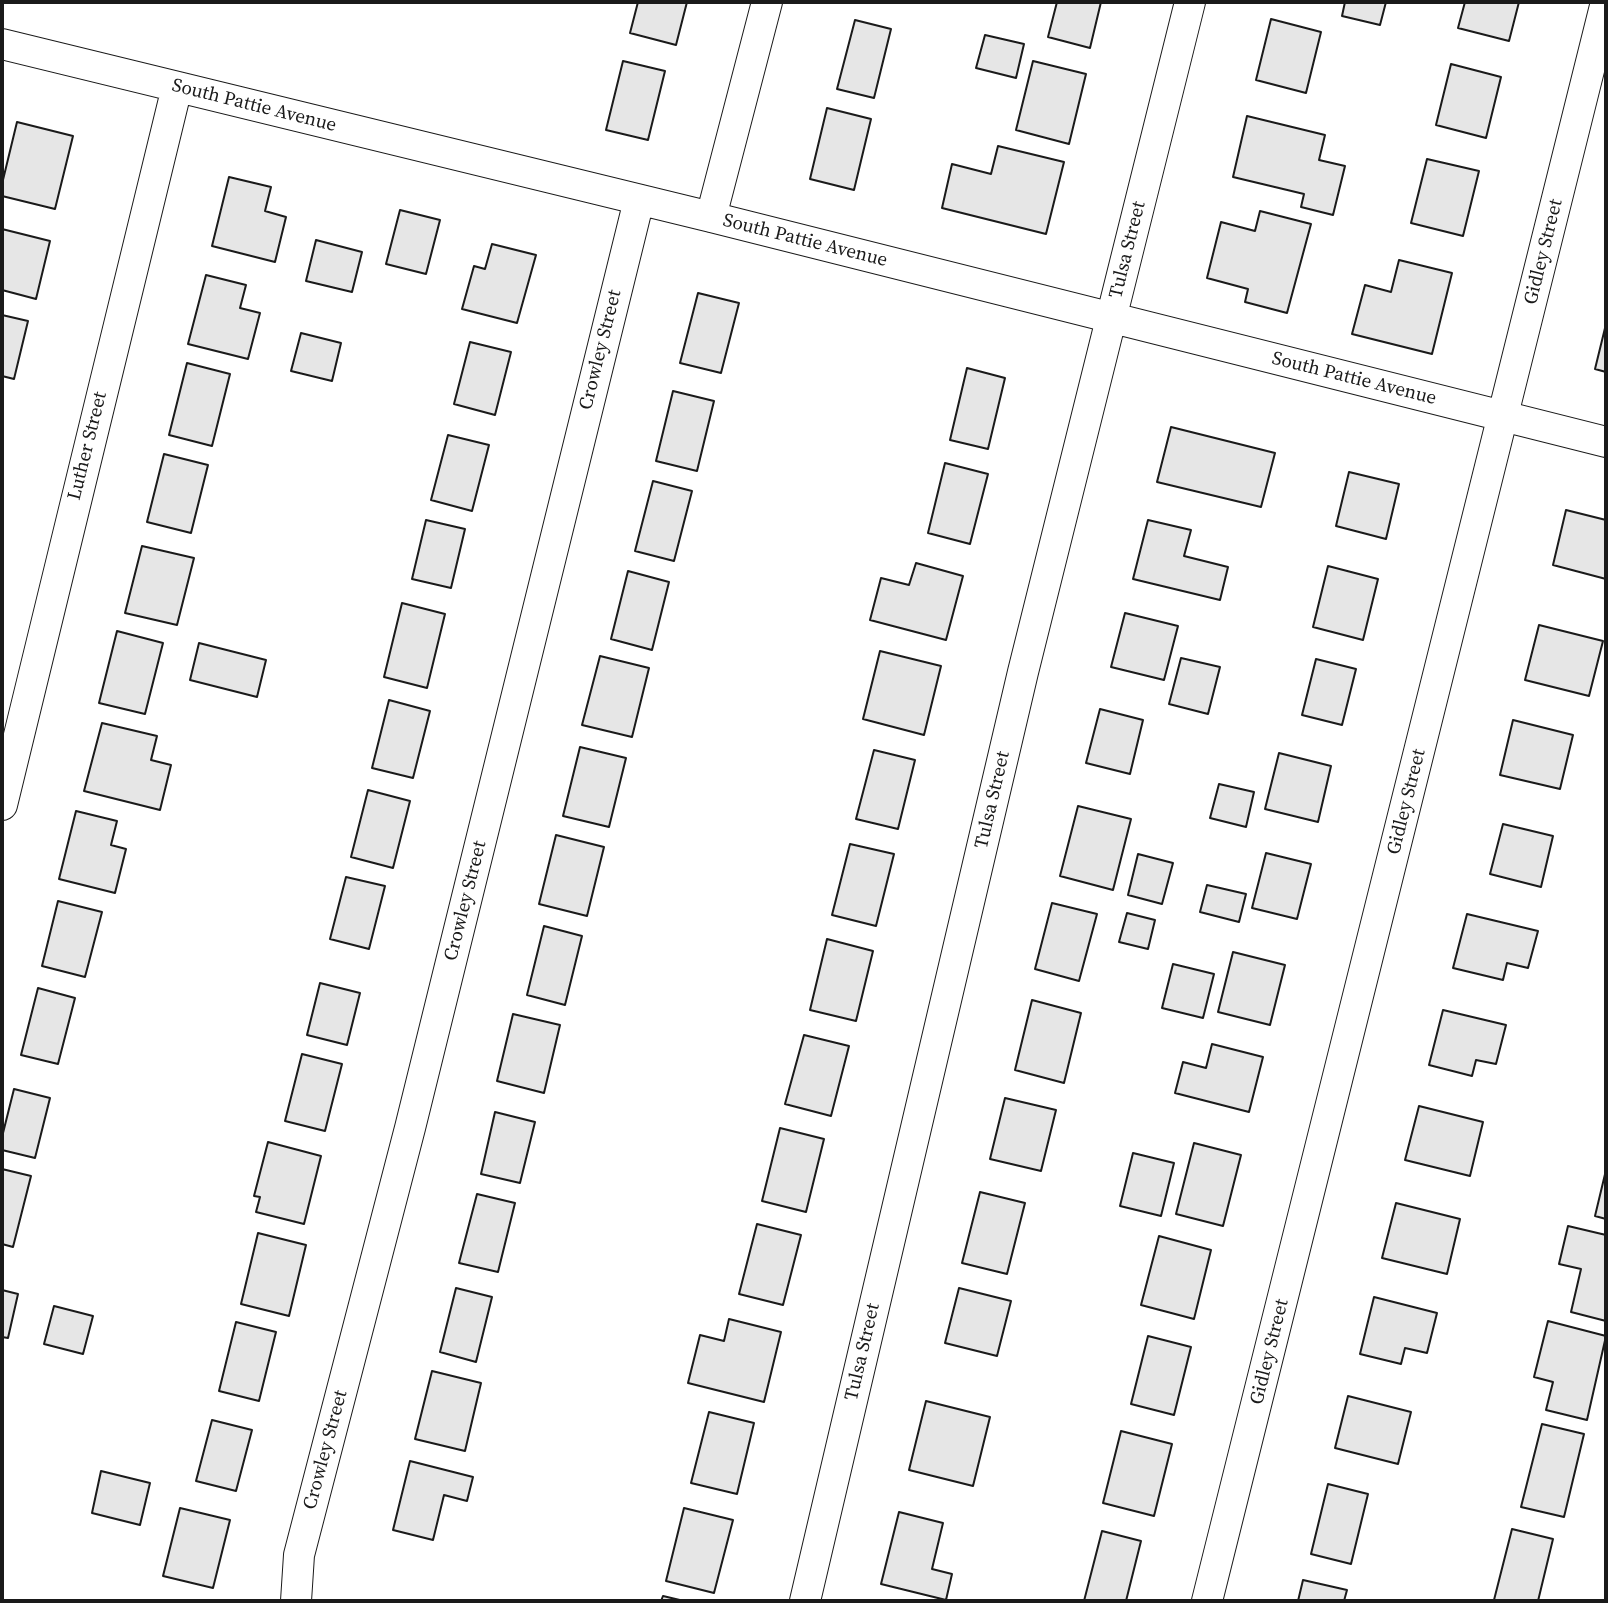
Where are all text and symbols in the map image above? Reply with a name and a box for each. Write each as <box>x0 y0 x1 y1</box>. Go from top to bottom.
street label: South Pattie Avenue <box>169 75 339 137</box>
street label: Gidley Street <box>1520 197 1568 307</box>
street label: Tulsa Street <box>1105 199 1151 301</box>
street label: South Pattie Avenue <box>720 210 890 272</box>
street label: Crowley Street <box>575 288 627 412</box>
street label: South Pattie Avenue <box>1269 348 1439 410</box>
street label: Luther Street <box>64 389 112 503</box>
street label: Gidley Street <box>1383 747 1431 857</box>
street label: Tulsa Street <box>971 749 1015 851</box>
street label: Crowley Street <box>440 839 492 963</box>
street label: Gidley Street <box>1246 1297 1294 1407</box>
street label: Tulsa Street <box>841 1301 885 1403</box>
street label: Crowley Street <box>299 1388 353 1512</box>

